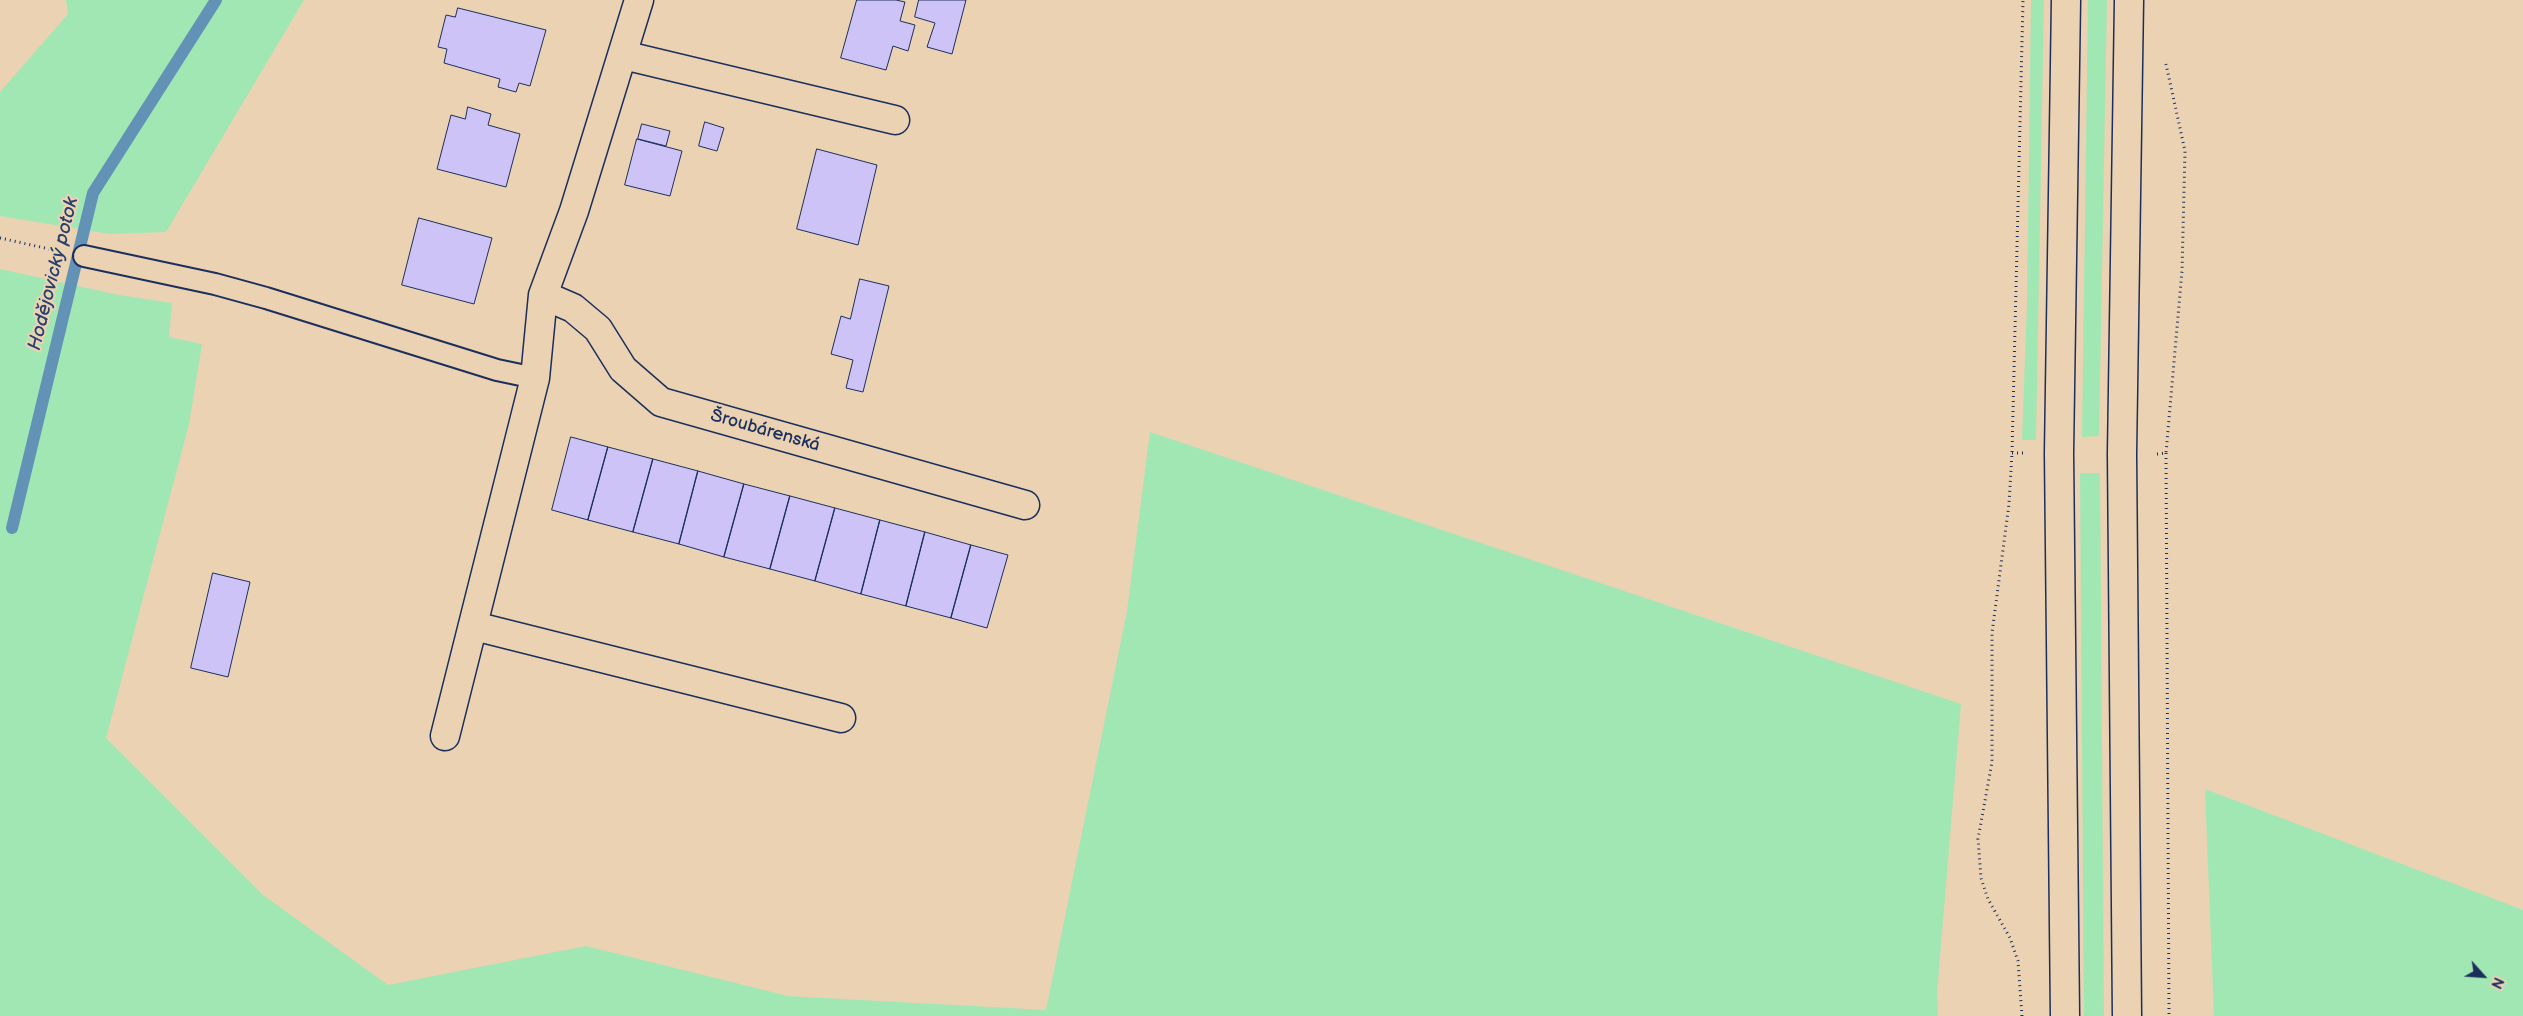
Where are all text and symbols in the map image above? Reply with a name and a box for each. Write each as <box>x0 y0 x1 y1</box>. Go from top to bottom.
water label: Hodějovický potok <box>24 195 84 353</box>
street label: Šroubárenská <box>708 405 822 457</box>
north arrow <box>2458 951 2508 1001</box>
text: N <box>2487 974 2507 991</box>

